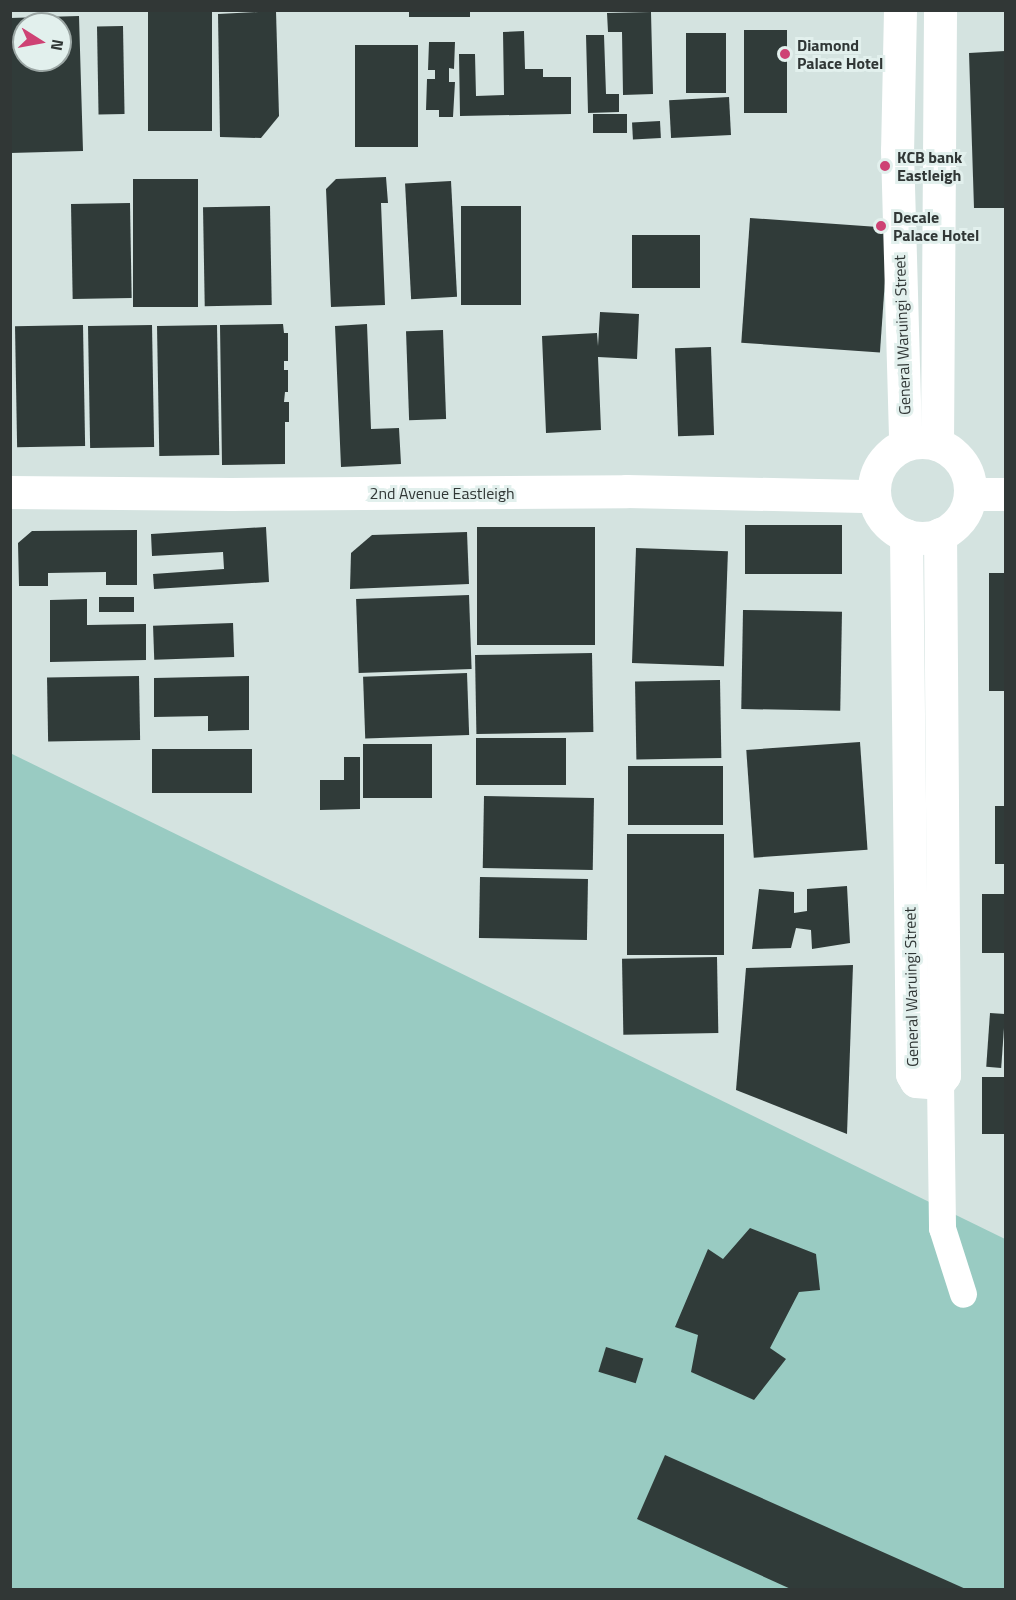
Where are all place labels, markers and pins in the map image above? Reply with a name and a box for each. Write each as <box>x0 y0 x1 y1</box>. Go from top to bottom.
place label: Diamond Palace Hotel <box>797 35 883 73</box>
marker: Diamond Palace Hotel <box>778 47 792 61</box>
place label: KCB bank Eastleigh <box>897 147 962 185</box>
marker: KCB bank Eastleigh <box>878 159 892 173</box>
place label: Decale Palace Hotel <box>893 207 979 245</box>
marker: Decale Palace Hotel <box>874 219 888 233</box>

